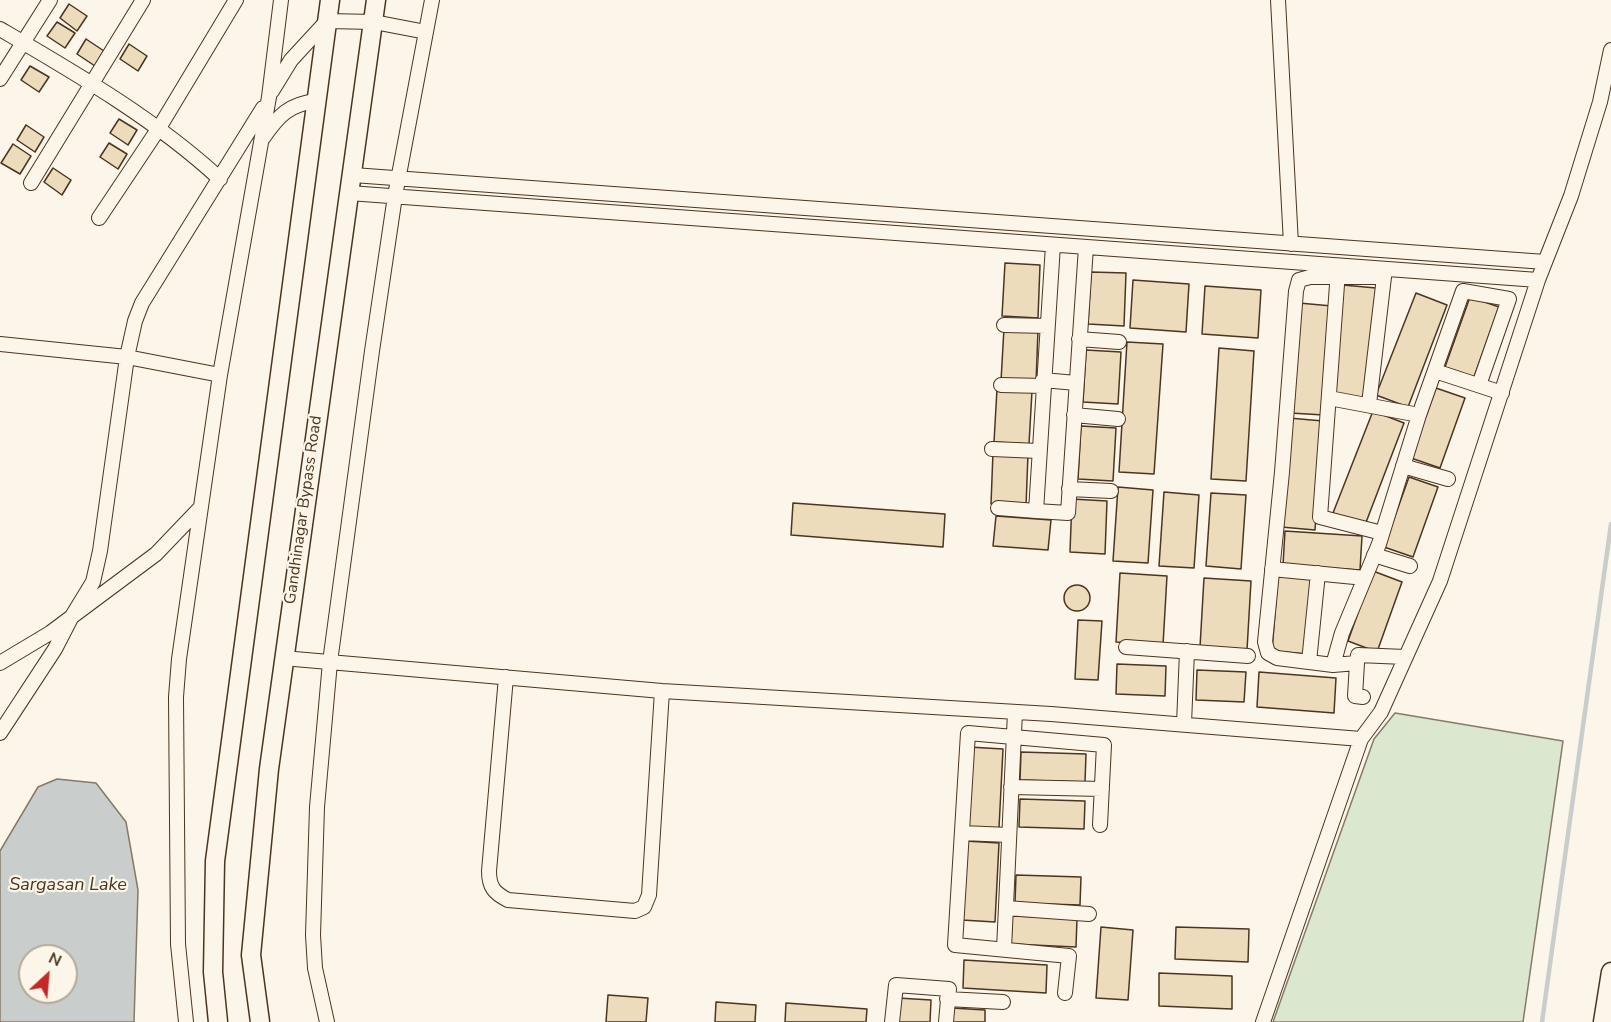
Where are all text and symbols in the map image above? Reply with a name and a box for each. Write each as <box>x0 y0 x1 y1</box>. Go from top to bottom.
street label: Gandhinagar Bypass Road <box>281 415 327 605</box>
water label: Sargasan Lake <box>9 875 127 897</box>
north arrow <box>18 944 78 1004</box>
text: N <box>45 947 65 972</box>

